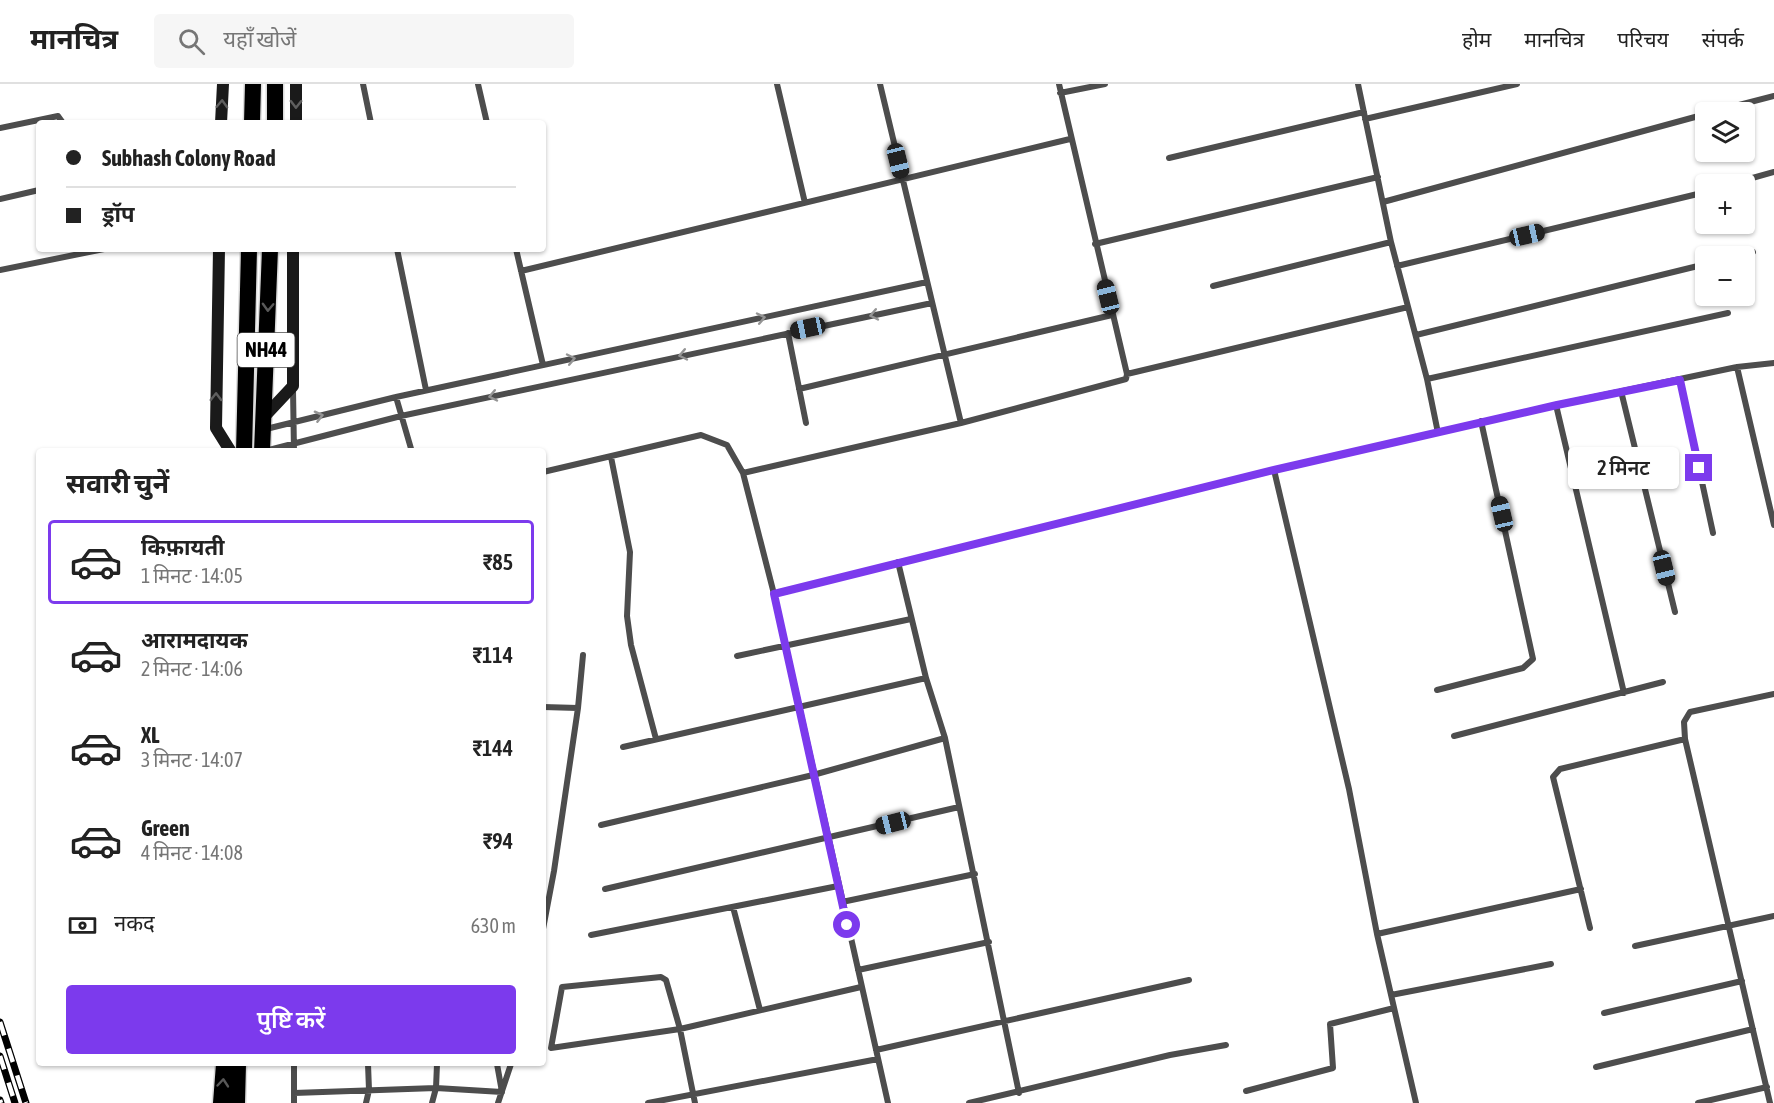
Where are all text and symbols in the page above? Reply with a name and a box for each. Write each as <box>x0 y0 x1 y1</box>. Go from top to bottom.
search box <box>154 14 574 68</box>
text: मानचित्र <box>30 23 118 55</box>
icon: search <box>175 25 208 58</box>
text: यहाँ खोजें <box>223 26 296 52</box>
text: होम <box>1462 27 1491 51</box>
text: मानचित्र <box>1524 27 1584 51</box>
text: परिचय <box>1617 27 1669 51</box>
text: संपर्क <box>1702 27 1744 51</box>
one-way arrow <box>216 99 228 108</box>
one-way arrow <box>290 99 302 108</box>
map controls <box>1695 102 1755 306</box>
button: layers <box>1695 102 1755 162</box>
car <box>885 141 911 181</box>
text: Subhash Colony Road <box>102 145 276 171</box>
button: + <box>1695 174 1755 234</box>
text: ड्रॉप <box>102 201 135 227</box>
car <box>1507 222 1547 248</box>
button: − <box>1695 246 1755 306</box>
car <box>1095 277 1121 317</box>
one-way arrow <box>262 303 274 312</box>
one-way arrow <box>870 308 880 321</box>
one-way arrow <box>756 312 766 325</box>
car <box>789 315 827 341</box>
road number: NH44 <box>238 333 294 367</box>
one-way arrow <box>679 348 689 361</box>
one-way arrow <box>565 353 575 366</box>
one-way arrow <box>488 389 498 402</box>
one-way arrow <box>210 393 223 402</box>
one-way arrow <box>314 411 324 424</box>
callout: 2 मिनट <box>1567 447 1678 489</box>
route end <box>1685 454 1712 481</box>
text: 2 मिनट <box>1597 456 1650 479</box>
text: सवारी चुनें <box>66 468 169 499</box>
car <box>1489 494 1515 534</box>
text: किफ़ायती <box>141 534 225 560</box>
icon: car <box>69 535 123 589</box>
car <box>1651 548 1677 588</box>
text: ₹85 <box>483 549 513 575</box>
text: 1 मिनट · 14:05 <box>141 564 243 587</box>
text: आरामदायक <box>141 627 248 653</box>
icon: car <box>69 628 123 682</box>
text: ₹114 <box>473 642 513 668</box>
text: 2 मिनट · 14:06 <box>141 657 243 680</box>
icon: car <box>69 721 123 775</box>
text: XL <box>141 722 159 748</box>
text: ₹144 <box>473 735 513 761</box>
text: 3 मिनट · 14:07 <box>141 748 243 771</box>
car <box>873 810 913 836</box>
icon: car <box>69 814 123 868</box>
text: Green <box>141 815 190 841</box>
text: ₹94 <box>483 828 513 854</box>
text: 4 मिनट · 14:08 <box>141 841 243 864</box>
icon: cash <box>66 909 99 942</box>
text: नकद <box>114 910 155 936</box>
route start <box>833 911 860 938</box>
text: 630 m <box>471 914 516 937</box>
button: पुष्टि करें <box>66 985 516 1054</box>
one-way arrow <box>216 1079 229 1088</box>

